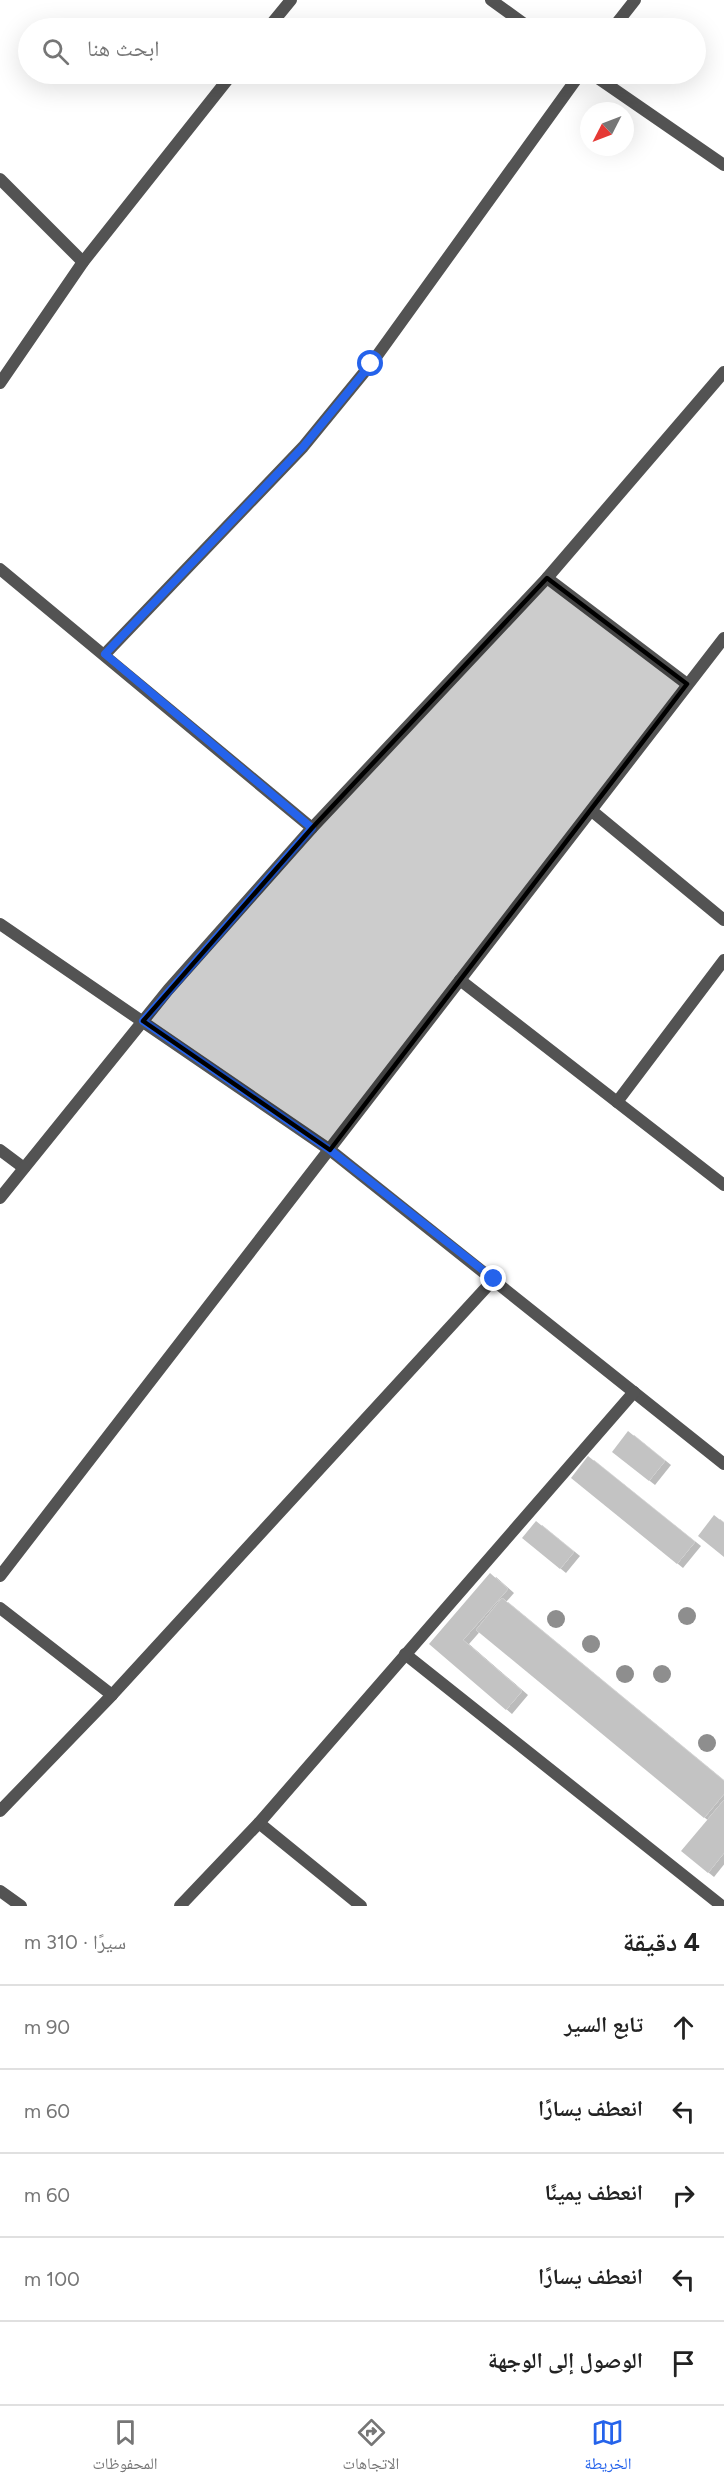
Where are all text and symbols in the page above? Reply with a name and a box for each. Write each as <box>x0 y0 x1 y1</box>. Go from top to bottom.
search box <box>18 18 706 84</box>
icon: search <box>39 35 72 68</box>
text: ابحث هنا <box>87 35 160 62</box>
north arrow <box>580 102 634 156</box>
route start <box>357 350 383 376</box>
route end <box>480 1265 506 1291</box>
text: 4 دقيقة <box>623 1926 700 1958</box>
text: سيرًا · 310 m <box>24 1930 126 1954</box>
text: تابع السير <box>564 2011 643 2038</box>
icon: ahead <box>667 2011 700 2044</box>
text: 90 m <box>24 2015 70 2039</box>
text: انعطف يسارًا <box>538 2095 643 2122</box>
icon: left <box>667 2095 700 2128</box>
text: 60 m <box>24 2099 70 2123</box>
text: انعطف يمينًا <box>544 2179 643 2206</box>
icon: right <box>667 2179 700 2212</box>
text: 60 m <box>24 2183 70 2207</box>
text: انعطف يسارًا <box>538 2263 643 2290</box>
icon: left <box>667 2263 700 2296</box>
text: 100 m <box>24 2267 80 2291</box>
text: الوصول إلى الوجهة <box>488 2347 643 2374</box>
icon: arrive <box>667 2347 700 2380</box>
tab: المحفوظات <box>93 2416 158 2479</box>
tab: الاتجاهات <box>343 2416 399 2479</box>
tab: الخريطة <box>584 2416 632 2479</box>

